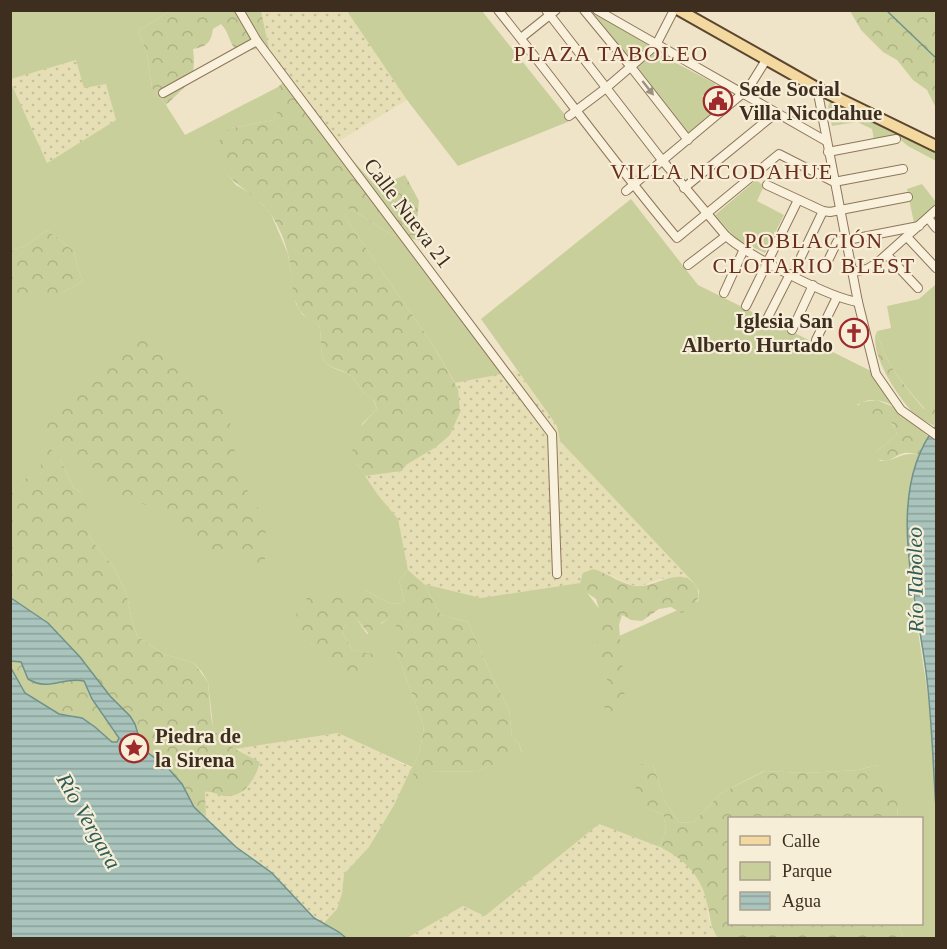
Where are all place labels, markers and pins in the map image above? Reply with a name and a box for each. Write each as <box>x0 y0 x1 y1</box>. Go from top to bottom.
place label: Sede Social Villa Nicodahue <box>739 77 882 125</box>
public building icon: Sede Social Villa Nicodahue <box>702 85 734 117</box>
place label: Iglesia San Alberto Hurtado <box>682 309 833 357</box>
church icon: Iglesia San Alberto Hurtado <box>838 317 870 349</box>
place label: Piedra de la Sirena <box>155 724 241 772</box>
place icon: Piedra de la Sirena <box>118 732 150 764</box>

